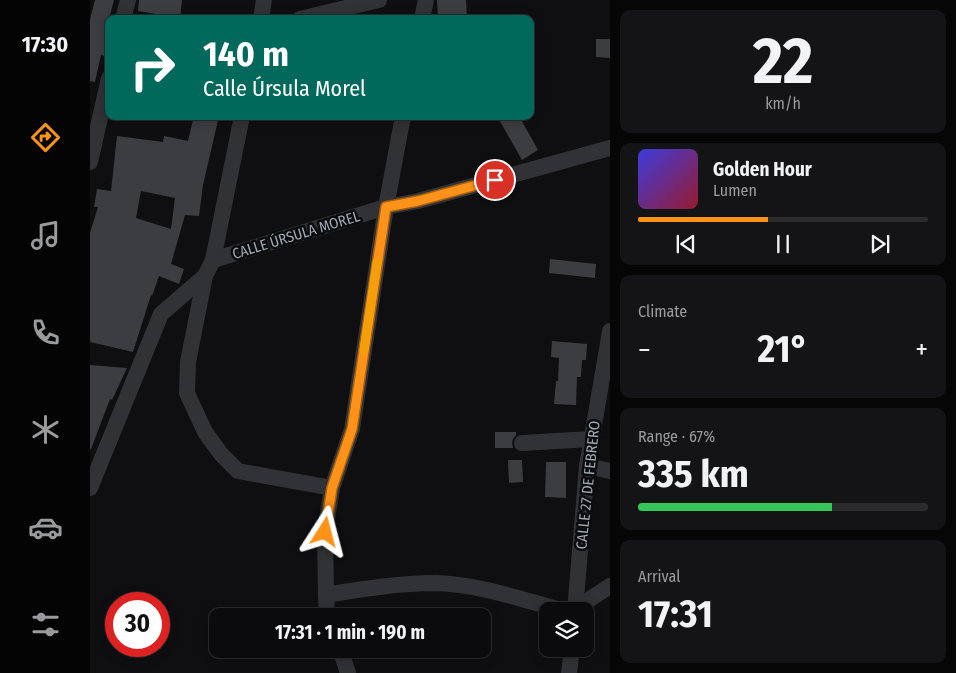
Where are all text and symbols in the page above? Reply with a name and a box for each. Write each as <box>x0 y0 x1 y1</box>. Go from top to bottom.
text: 22 <box>753 22 813 100</box>
text: 17:30 <box>22 31 68 58</box>
text: 140 m <box>203 33 289 75</box>
icon: right <box>120 35 185 100</box>
text: Calle Úrsula Morel <box>203 75 366 102</box>
text: km/h <box>765 94 801 113</box>
icon: directions <box>28 120 63 155</box>
text: Golden Hour <box>713 158 812 181</box>
pin <box>474 159 516 201</box>
icon: arrive <box>481 166 509 194</box>
text: Lumen <box>713 181 757 200</box>
street label: CALLE ÚRSULA MOREL <box>230 207 362 263</box>
icon: music <box>28 218 63 253</box>
icon: previous <box>672 230 700 258</box>
icon: pause <box>769 230 797 258</box>
icon: next <box>866 230 894 258</box>
text: Climate <box>638 302 687 321</box>
icon: phone <box>28 315 63 350</box>
text: 21° <box>758 326 808 372</box>
text: − <box>638 333 651 366</box>
text: + <box>915 333 928 366</box>
icon: climate <box>28 412 63 447</box>
street label: CALLE 27 DE FEBRERO <box>572 420 604 550</box>
text: Range · 67% <box>638 427 715 446</box>
text: 335 km <box>638 451 749 497</box>
position arrow <box>298 505 350 557</box>
icon: car <box>28 510 63 545</box>
text: Arrival <box>638 567 680 586</box>
text: 17:31 <box>638 591 713 637</box>
speed limit sign: 30 <box>105 592 170 657</box>
map controls <box>539 602 594 657</box>
button: layers <box>539 602 594 657</box>
icon: filters <box>28 607 63 642</box>
text: 17:31 · 1 min · 190 m <box>275 621 425 644</box>

